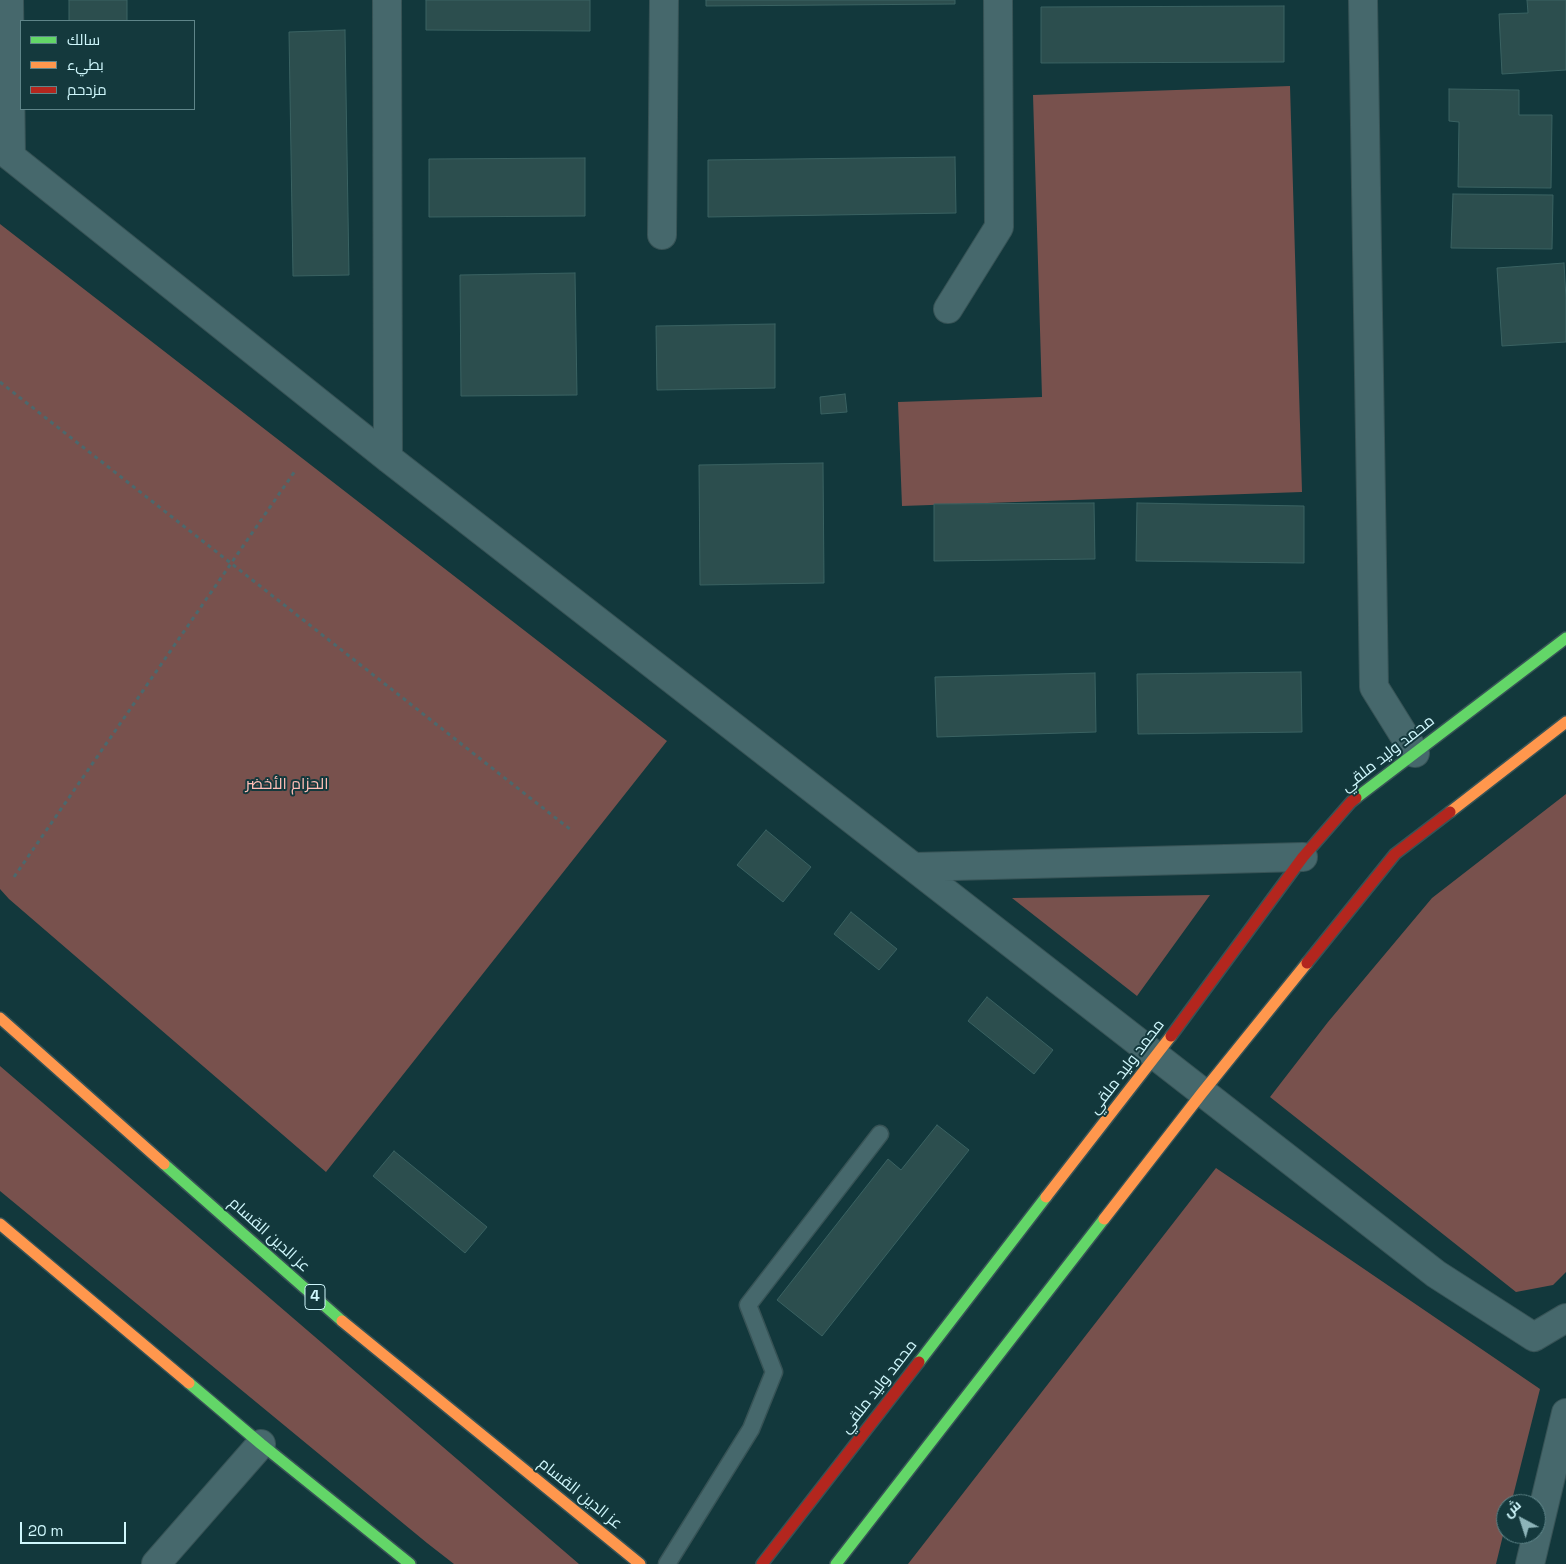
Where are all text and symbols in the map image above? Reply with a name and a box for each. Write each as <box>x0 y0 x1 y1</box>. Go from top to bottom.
legend <box>20 20 195 110</box>
text: سالك <box>67 30 100 49</box>
text: بطيء <box>67 55 104 74</box>
text: مزدحم <box>67 80 107 99</box>
street label: محمد وليد ملقي <box>1337 712 1439 796</box>
park label: الحزام الأخضر <box>246 775 328 795</box>
street label: محمد وليد ملقي <box>1085 1016 1169 1118</box>
street label: عز الدين القسام <box>224 1194 314 1276</box>
road number: 4 <box>305 1284 325 1310</box>
street label: محمد وليد ملقي <box>837 1336 921 1438</box>
street label: عز الدين القسام <box>534 1454 626 1534</box>
north arrow <box>1496 1494 1546 1544</box>
text: ش <box>1499 1496 1525 1521</box>
scale bar <box>22 1512 129 1544</box>
text: 20 m <box>28 1521 63 1540</box>

